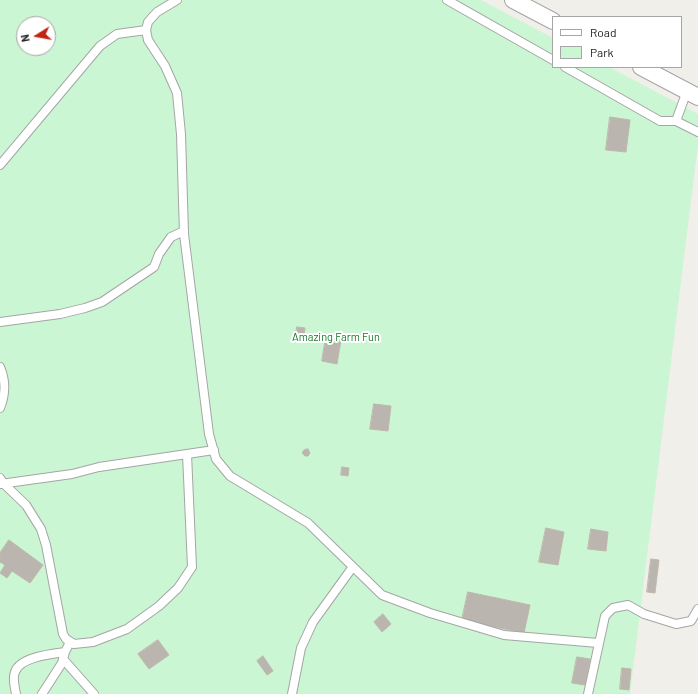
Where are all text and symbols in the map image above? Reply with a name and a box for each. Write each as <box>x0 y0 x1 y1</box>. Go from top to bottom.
north arrow <box>16 16 56 56</box>
legend <box>552 16 682 68</box>
text: Road <box>590 25 617 39</box>
text: N <box>18 33 32 43</box>
text: Park <box>590 45 614 59</box>
park label: Amazing Farm Fun <box>292 330 380 344</box>

